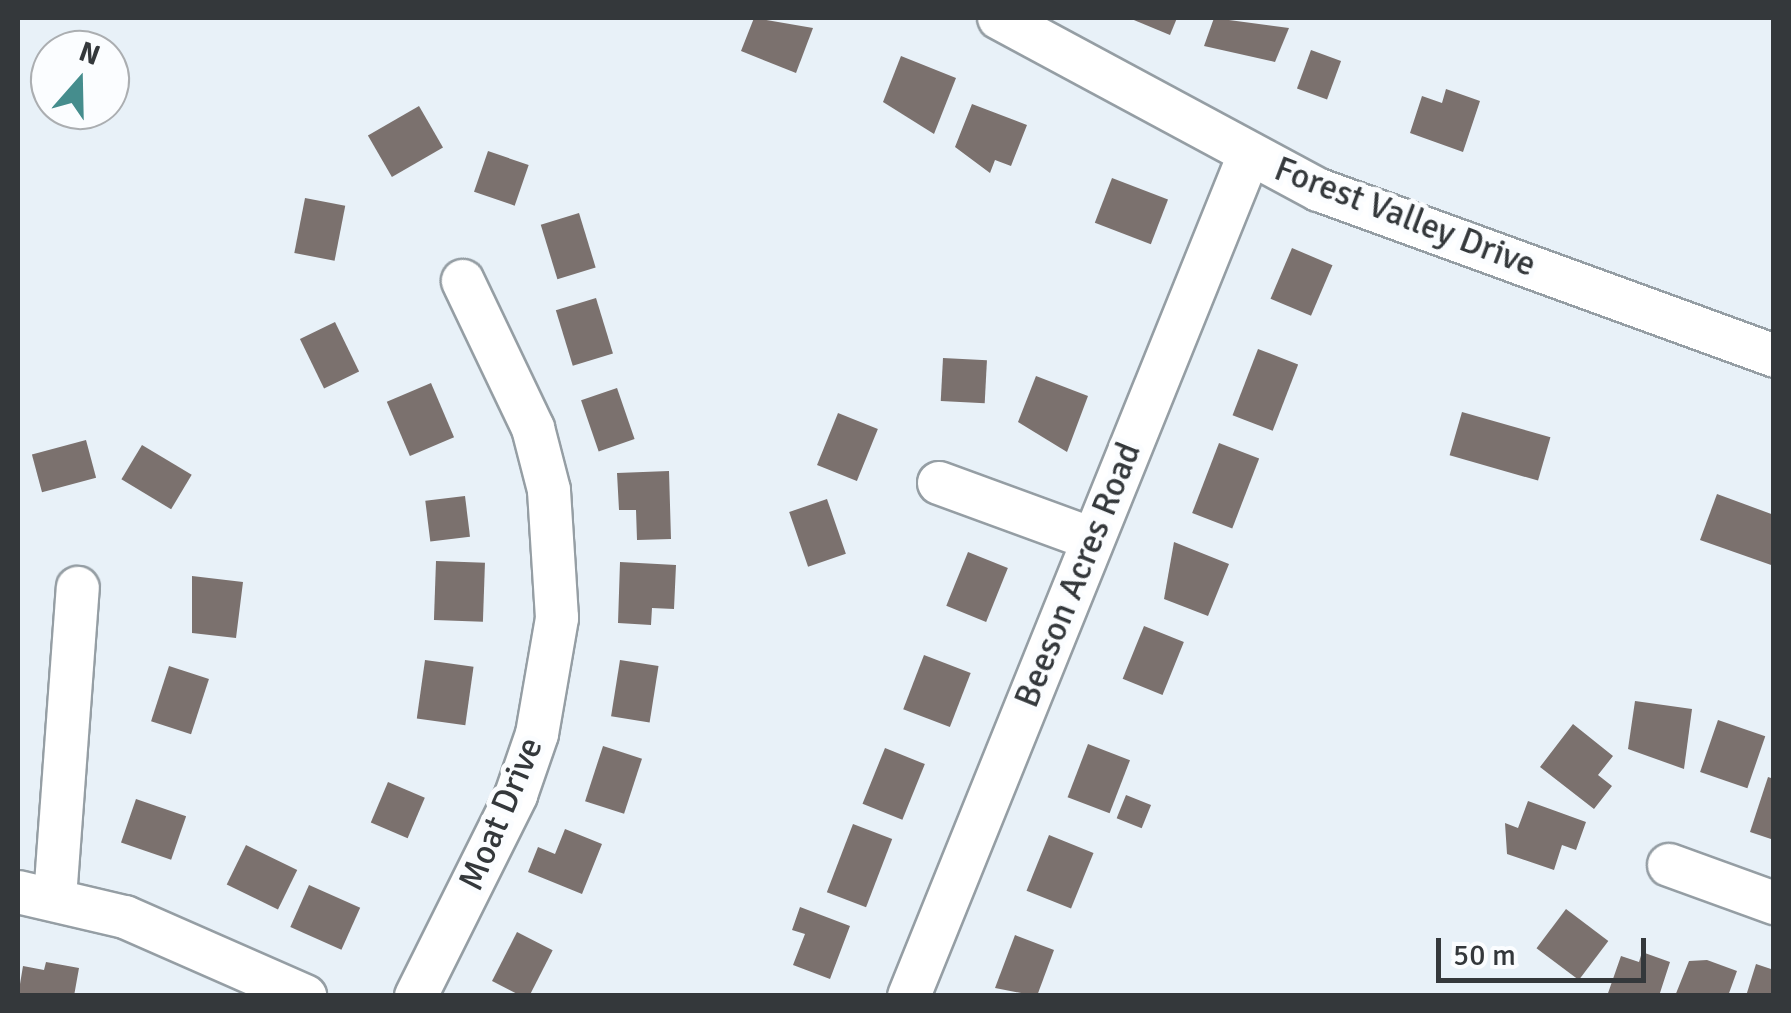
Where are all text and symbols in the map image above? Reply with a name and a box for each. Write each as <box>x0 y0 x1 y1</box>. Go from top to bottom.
north arrow <box>30 30 130 130</box>
text: N <box>75 34 105 73</box>
street label: Forest Valley Drive <box>1269 148 1541 286</box>
street label: Beeson Acres Road <box>1006 437 1150 713</box>
street label: Moat Drive <box>450 731 552 897</box>
scale bar <box>1441 918 1651 980</box>
text: 50 m <box>1453 937 1516 974</box>

